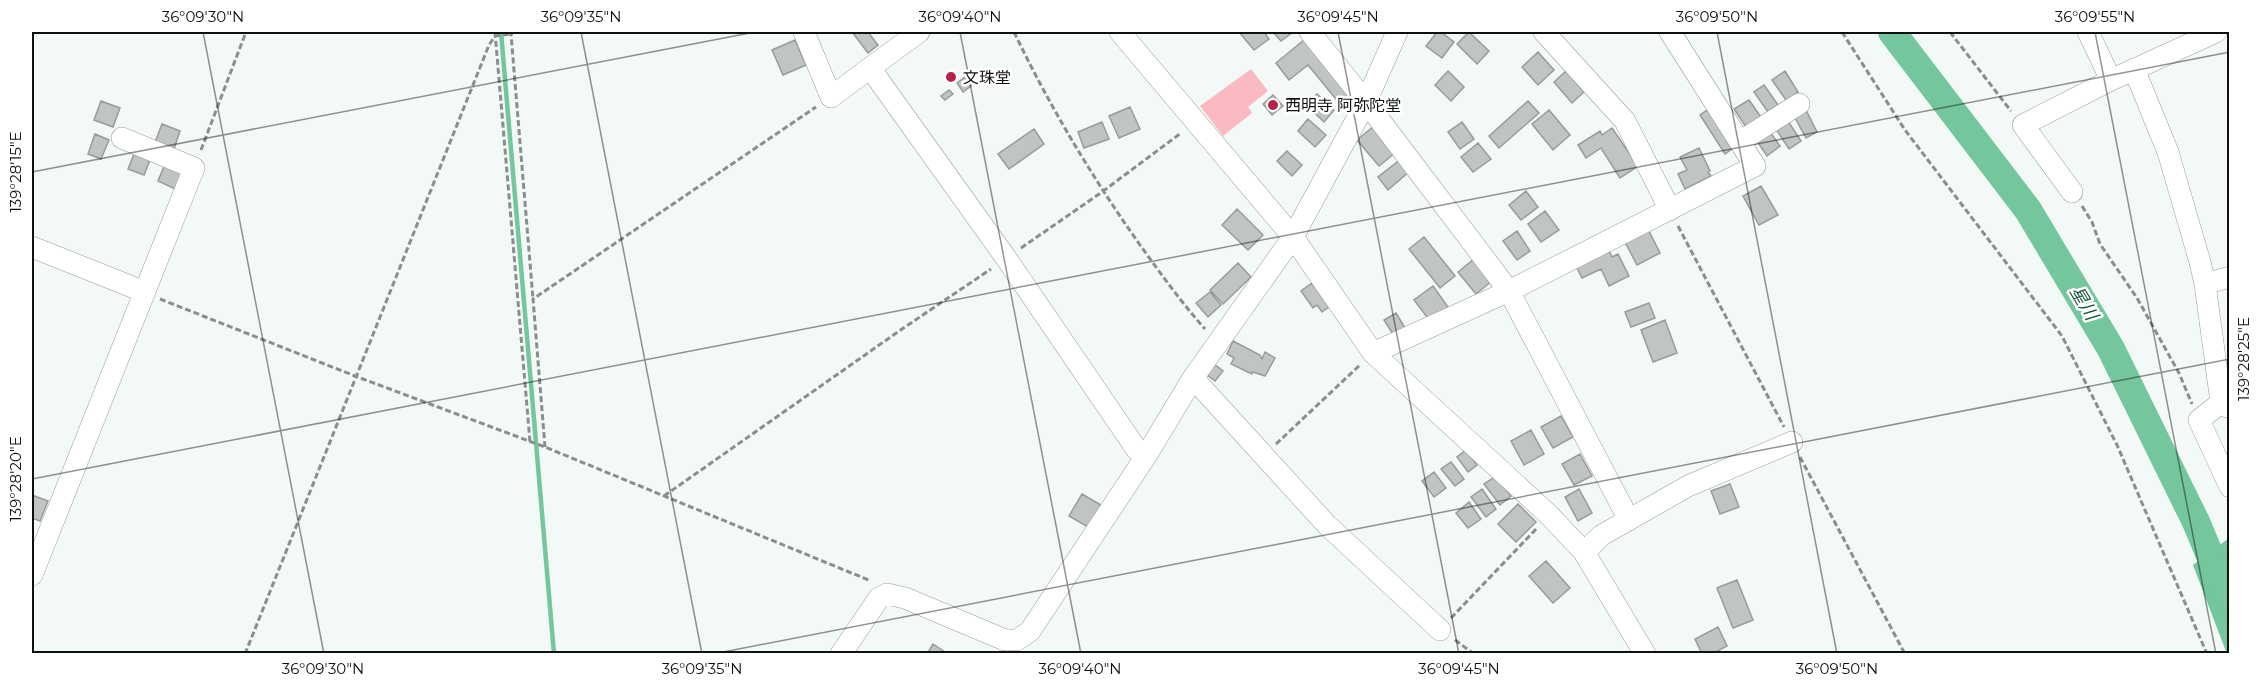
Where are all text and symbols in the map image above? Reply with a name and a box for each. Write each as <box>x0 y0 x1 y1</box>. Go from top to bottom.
text: 36°09'30"N <box>162 7 244 26</box>
text: 36°09'35"N <box>541 7 621 26</box>
text: 36°09'40"N <box>919 7 1001 26</box>
text: 36°09'45"N <box>1297 7 1379 26</box>
text: 36°09'50"N <box>1676 7 1758 26</box>
text: 36°09'55"N <box>2055 7 2135 26</box>
place label: 文珠堂 <box>963 68 1011 87</box>
marker: 文珠堂 <box>944 70 958 84</box>
place label: 西明寺 阿弥陀堂 <box>1285 96 1401 115</box>
marker: 西明寺 阿弥陀堂 <box>1266 98 1280 112</box>
text: 139°28'15"E <box>6 131 25 213</box>
water label: 星川 <box>2065 282 2104 326</box>
text: 139°28'25"E <box>2234 317 2253 401</box>
text: 139°28'20"E <box>6 436 25 522</box>
text: 36°09'30"N <box>282 659 364 678</box>
text: 36°09'35"N <box>662 659 742 678</box>
text: 36°09'40"N <box>1039 659 1121 678</box>
text: 36°09'45"N <box>1418 659 1500 678</box>
text: 36°09'50"N <box>1796 659 1878 678</box>

